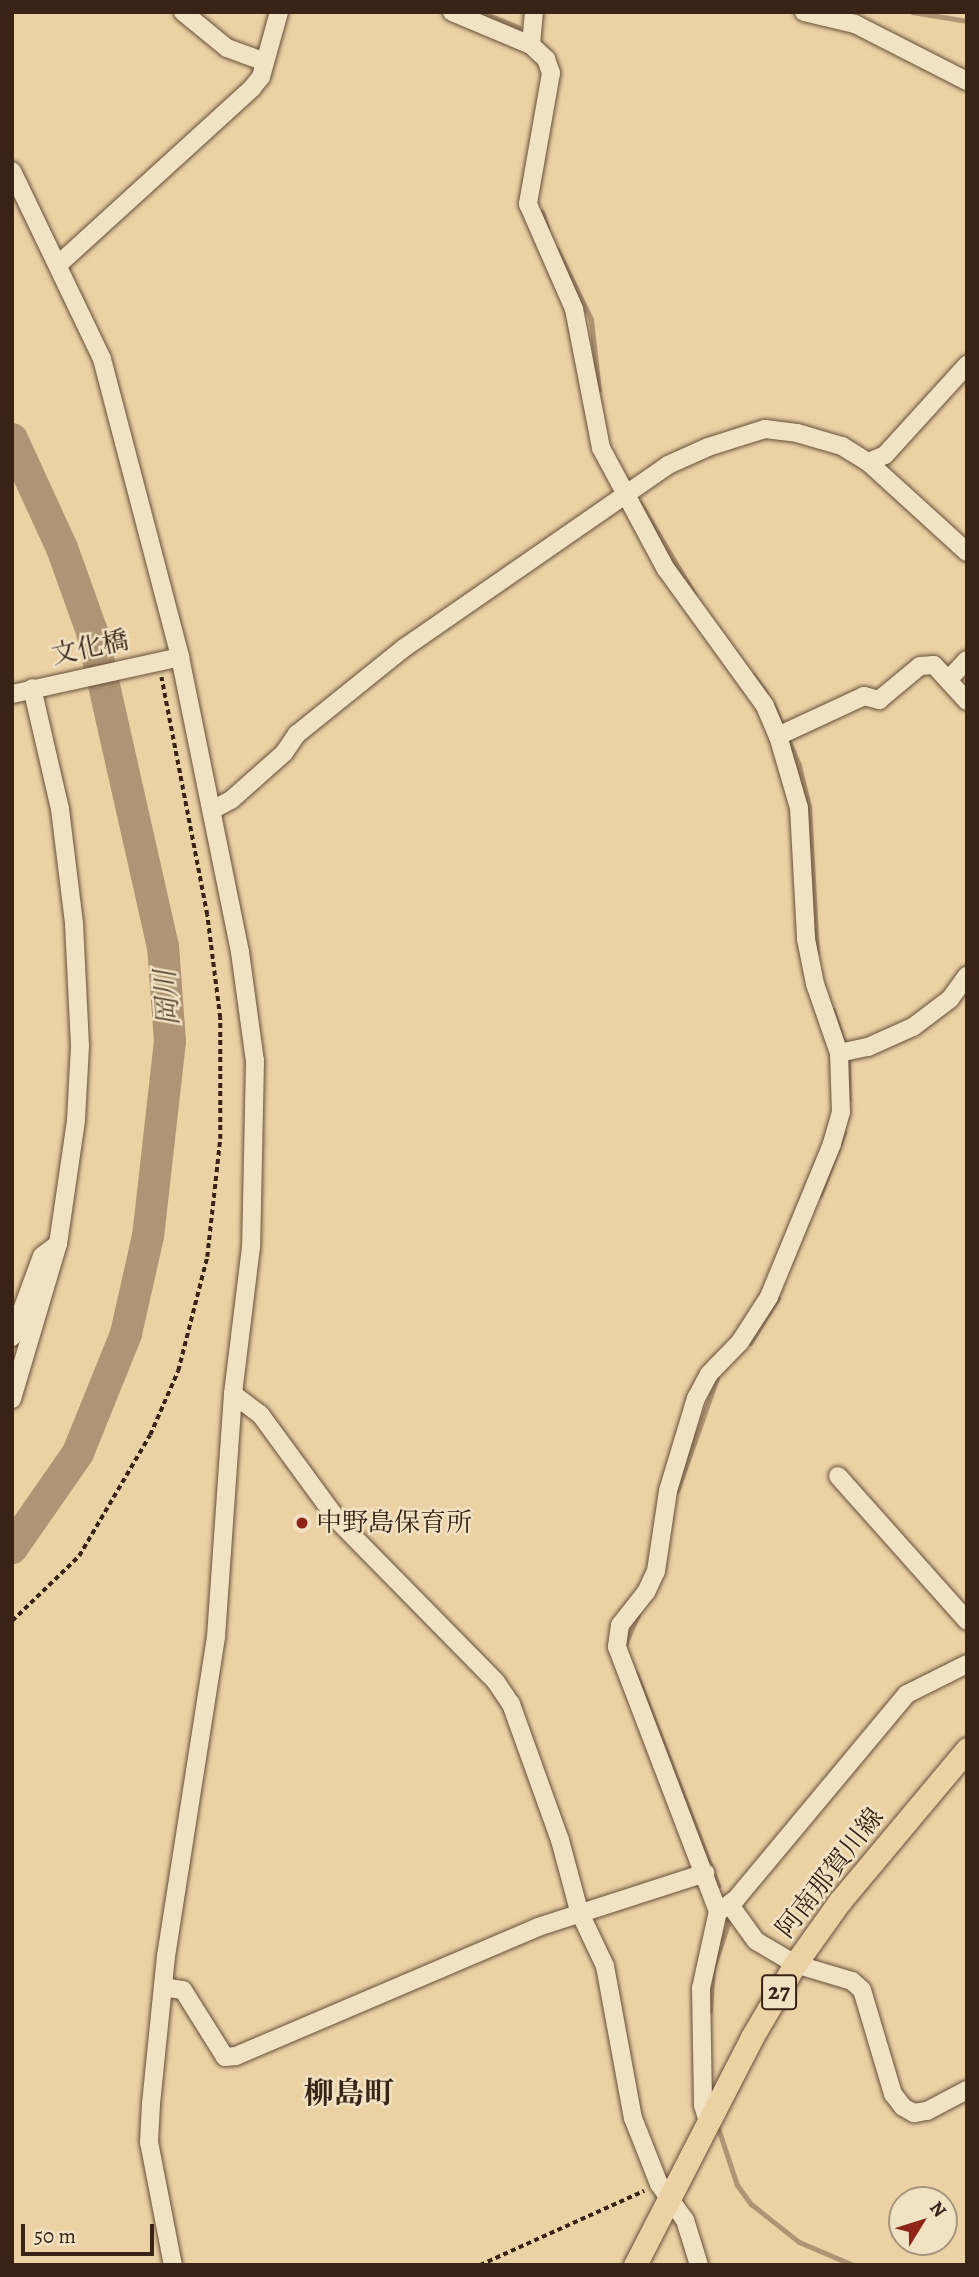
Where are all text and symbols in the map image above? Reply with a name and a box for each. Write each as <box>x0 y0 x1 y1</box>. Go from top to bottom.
street label: 文化橋 <box>49 625 131 671</box>
water label: 岡川 <box>148 969 186 1027</box>
place label: 中野島保育所 <box>316 1507 472 1539</box>
marker: 中野島保育所 <box>294 1515 310 1531</box>
street label: 阿南那賀川線 <box>770 1802 890 1944</box>
road number: 27 <box>760 1971 798 2012</box>
district label: 柳島町 <box>304 2075 394 2111</box>
north arrow <box>888 2186 958 2256</box>
text: N <box>923 2196 952 2223</box>
scale bar <box>24 2210 158 2254</box>
text: 50 m <box>34 2222 76 2250</box>

